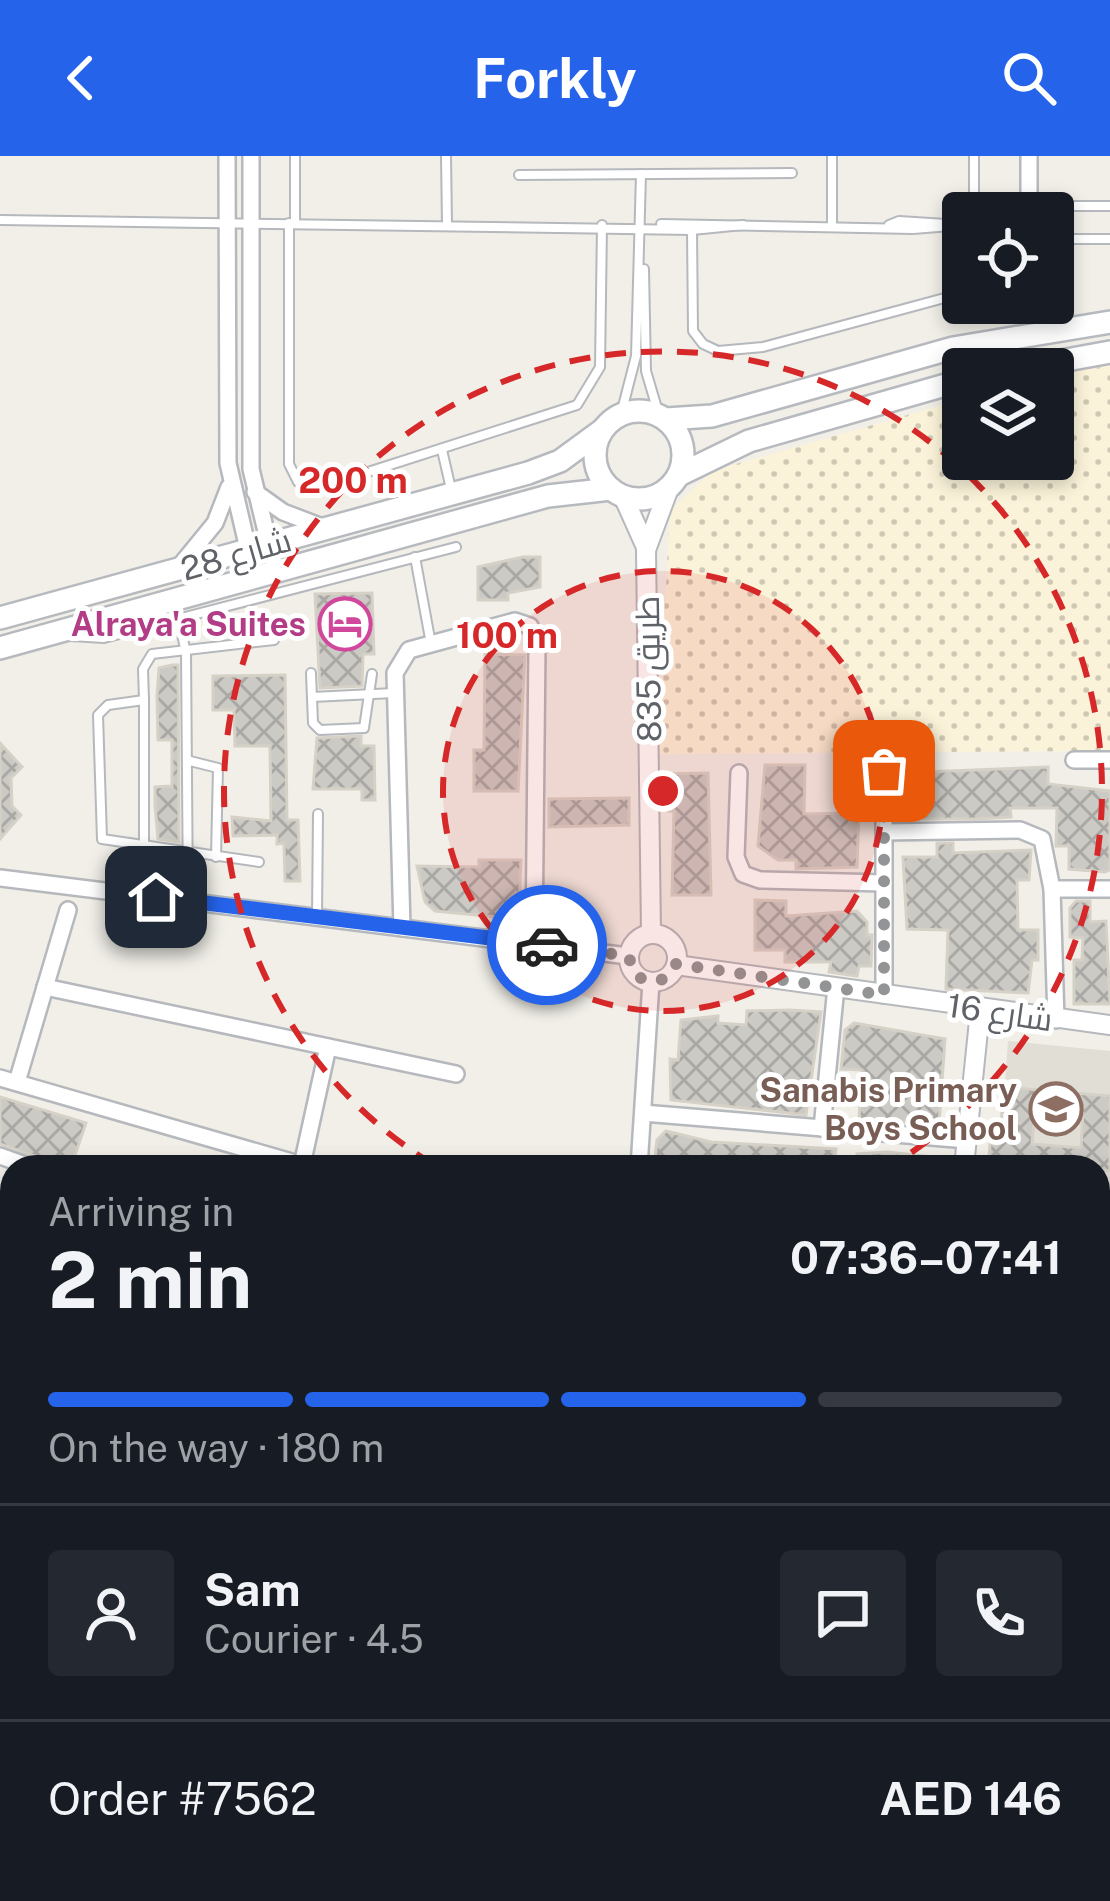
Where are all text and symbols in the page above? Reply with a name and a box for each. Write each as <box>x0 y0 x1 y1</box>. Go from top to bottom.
icon: back <box>48 45 114 111</box>
icon: search <box>996 45 1062 111</box>
text: Forkly <box>473 47 637 110</box>
map controls <box>942 192 1074 480</box>
button: locate <box>942 192 1074 324</box>
button: layers <box>942 348 1074 480</box>
text: 200 m <box>298 459 408 501</box>
street label: شارع 28 <box>176 520 297 592</box>
street label: طريق 835 <box>628 595 670 743</box>
hotel icon: Alraya'a Suites <box>317 596 373 652</box>
place label: Alraya'a Suites <box>71 605 306 643</box>
text: 100 m <box>456 614 558 656</box>
pin <box>833 720 935 822</box>
icon: bag <box>851 738 917 804</box>
centre of rings <box>642 770 684 812</box>
pin <box>105 846 207 948</box>
icon: home <box>123 864 189 930</box>
courier <box>487 885 607 1005</box>
icon: car <box>514 912 580 978</box>
street label: شارع 16 <box>944 986 1055 1042</box>
place label: Sanabis Primary Boys School <box>759 1071 1017 1147</box>
school or university icon: Sanabis Primary Boys School <box>1028 1081 1084 1137</box>
text: Arriving in <box>48 1189 234 1235</box>
text: 07:36–07:41 <box>790 1231 1062 1284</box>
text: 2 min <box>48 1234 252 1326</box>
text: On the way · 180 m <box>48 1425 384 1471</box>
button: person <box>48 1550 174 1676</box>
button: chat <box>780 1550 906 1676</box>
button: phone <box>936 1550 1062 1676</box>
text: Sam <box>204 1563 301 1616</box>
text: Courier · 4.5 <box>204 1616 424 1662</box>
text: Order #7562 <box>48 1772 317 1825</box>
text: AED 146 <box>880 1772 1062 1825</box>

